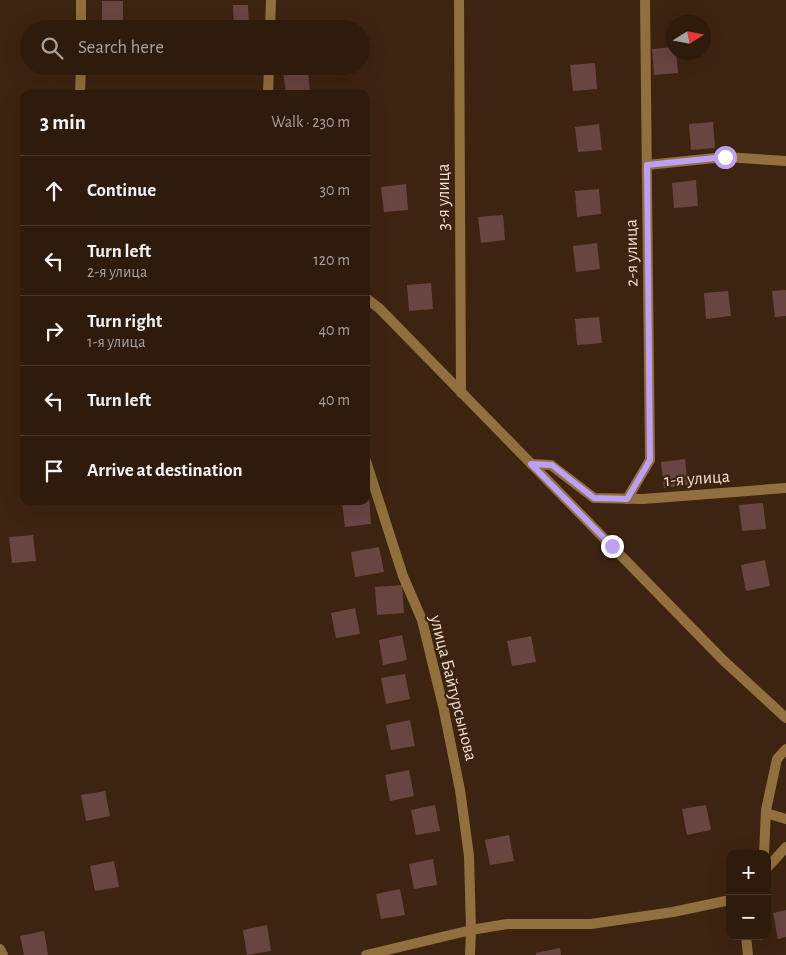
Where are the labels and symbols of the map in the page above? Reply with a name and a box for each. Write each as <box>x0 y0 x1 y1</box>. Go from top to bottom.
north arrow <box>666 15 711 60</box>
route start <box>714 146 737 169</box>
street label: 3-я улица <box>435 164 453 230</box>
street label: 2-я улица <box>622 219 642 287</box>
street label: 1-я улица <box>664 468 730 490</box>
route end <box>601 535 624 558</box>
street label: улица Байтурсынова <box>426 612 480 763</box>

